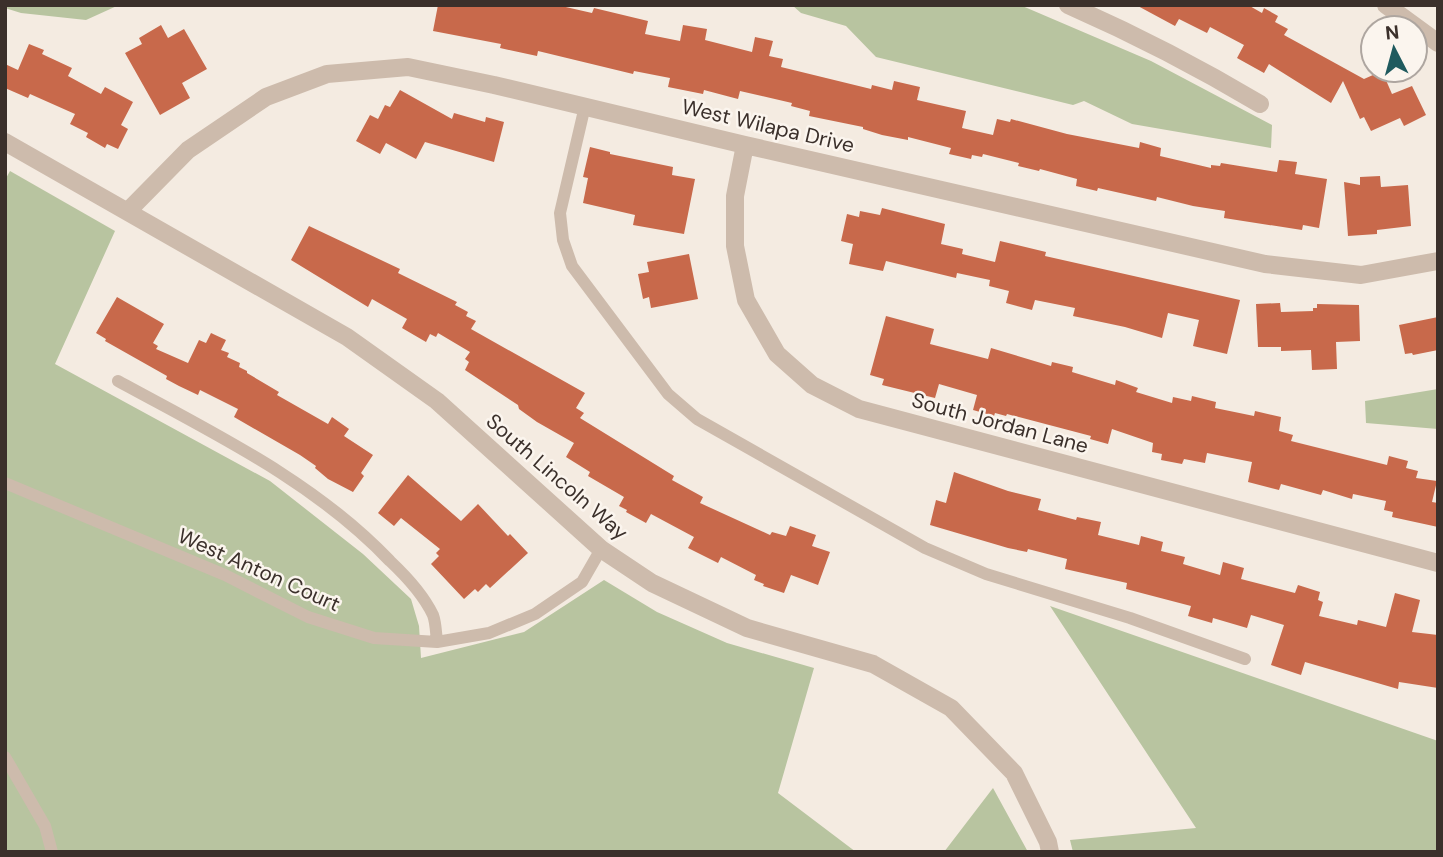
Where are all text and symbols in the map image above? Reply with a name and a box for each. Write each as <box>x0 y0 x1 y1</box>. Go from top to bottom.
north arrow <box>1359 14 1429 84</box>
text: N <box>1384 19 1400 46</box>
street label: West Wilapa Drive <box>679 93 857 160</box>
street label: South Jordan Lane <box>909 386 1091 460</box>
street label: South Lincoln Way <box>480 408 634 547</box>
street label: West Anton Court <box>174 522 344 618</box>

